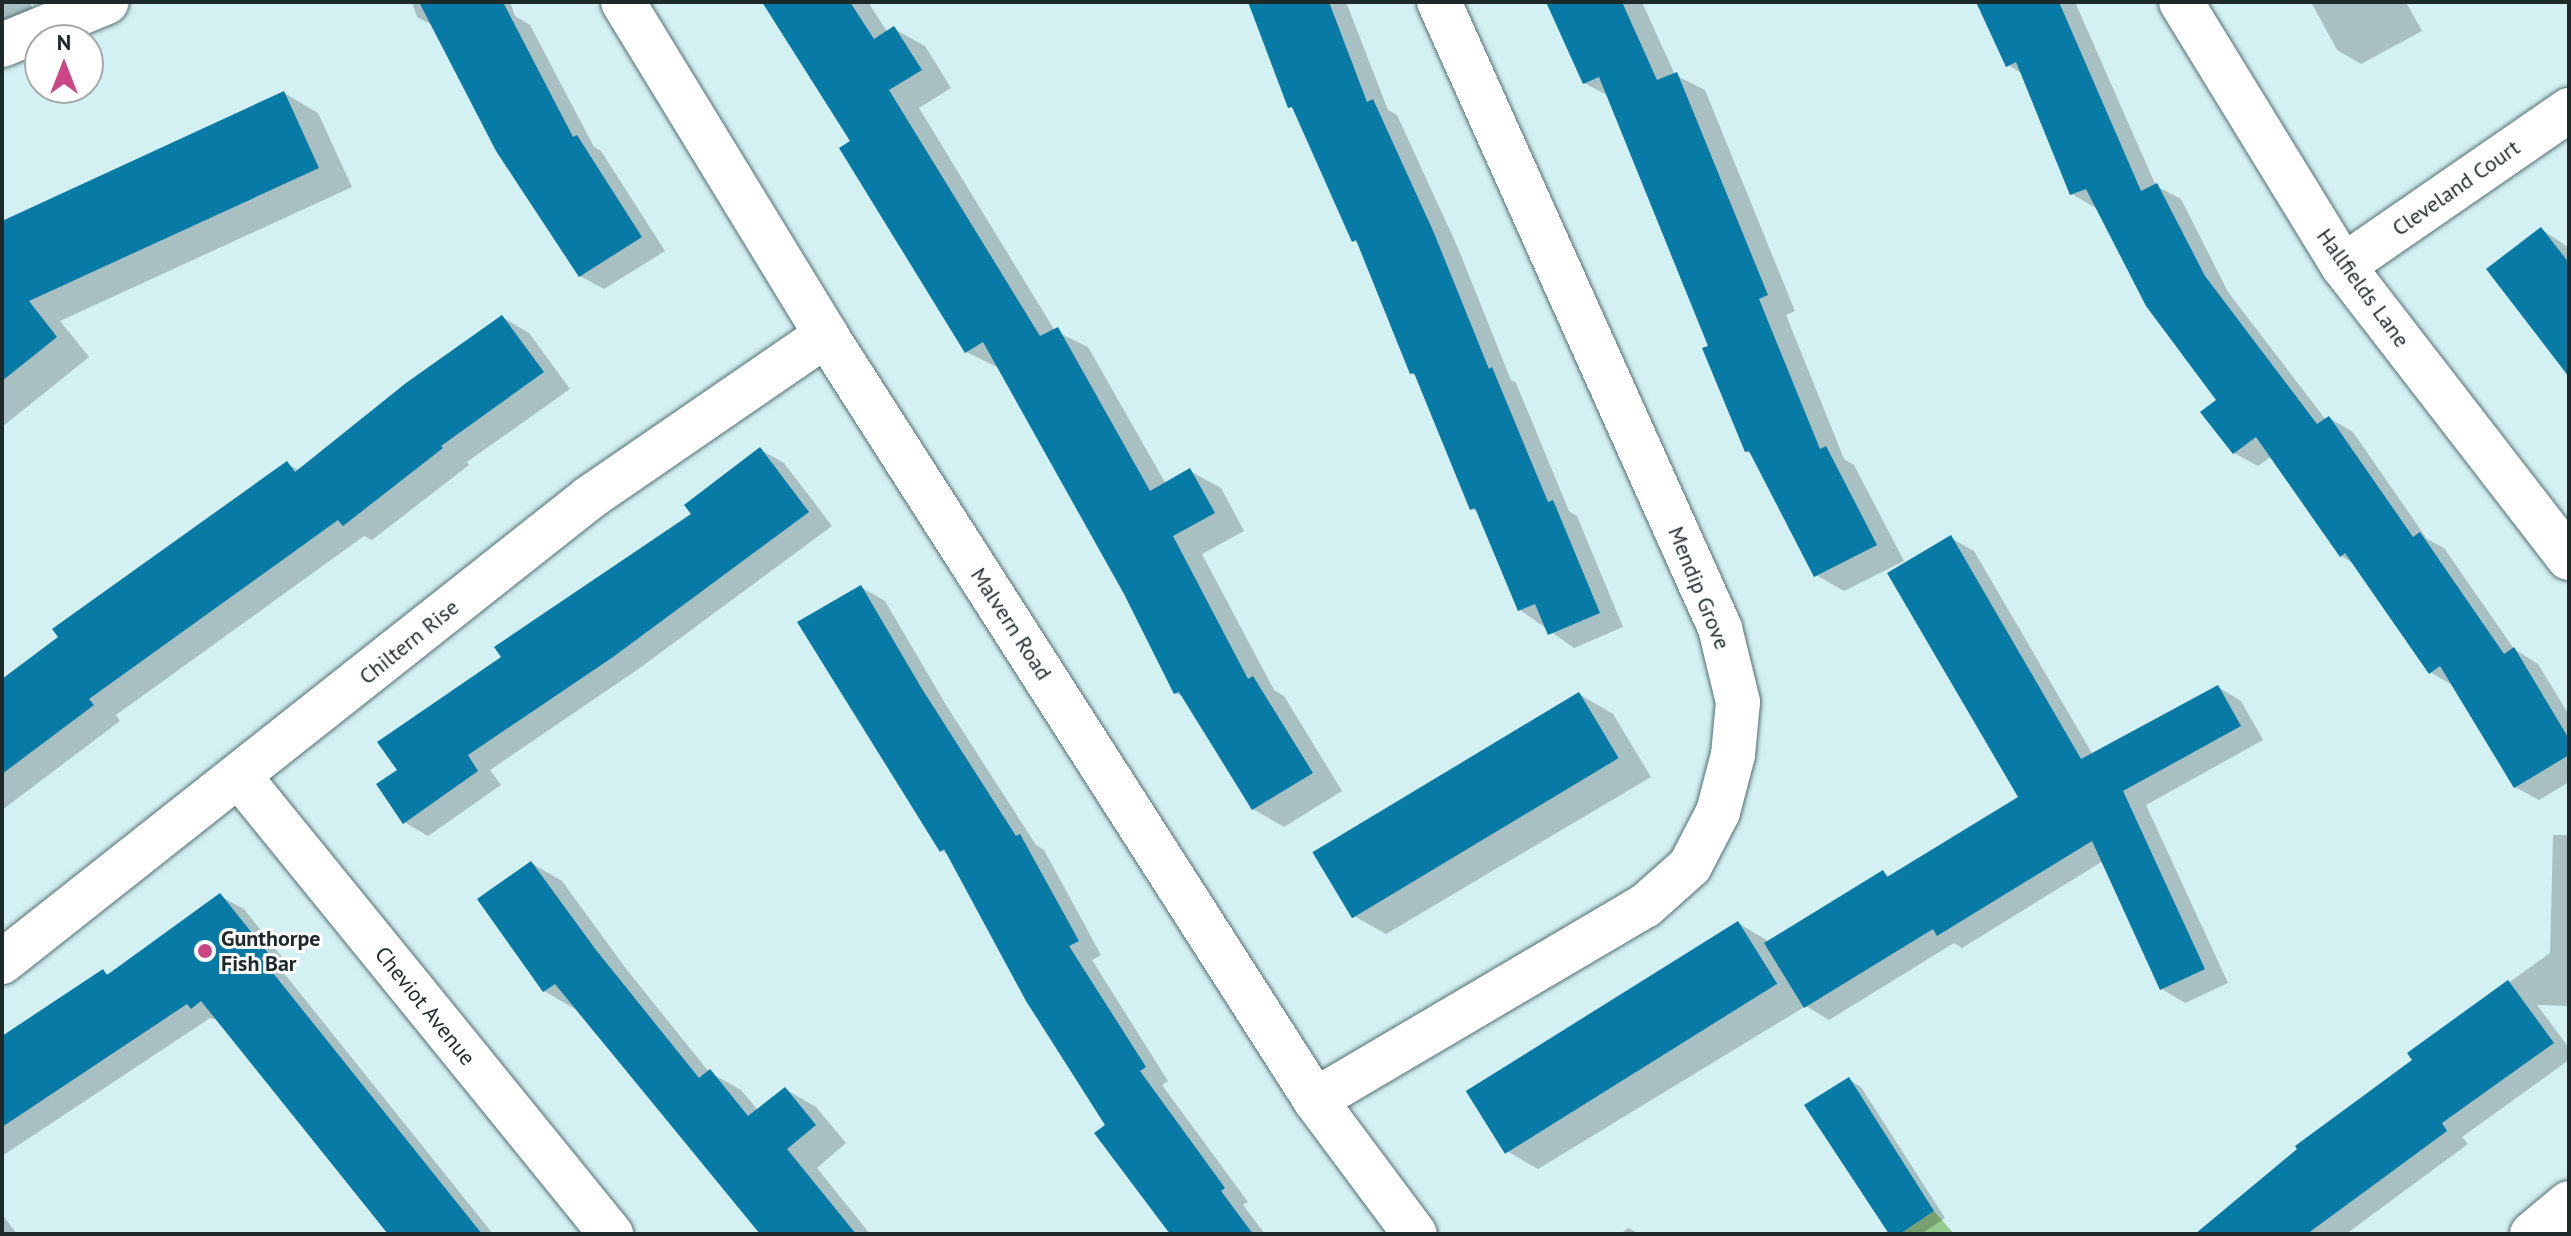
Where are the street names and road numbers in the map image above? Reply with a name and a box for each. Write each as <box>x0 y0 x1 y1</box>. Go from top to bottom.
street label: Cleveland Court <box>2387 134 2525 242</box>
street label: Hallfields Lane <box>2311 224 2415 352</box>
street label: Mendip Grove <box>1662 523 1736 653</box>
street label: Malvern Road <box>965 563 1057 685</box>
street label: Chiltern Rise <box>354 594 464 690</box>
street label: Cheviot Avenue <box>369 941 481 1071</box>

